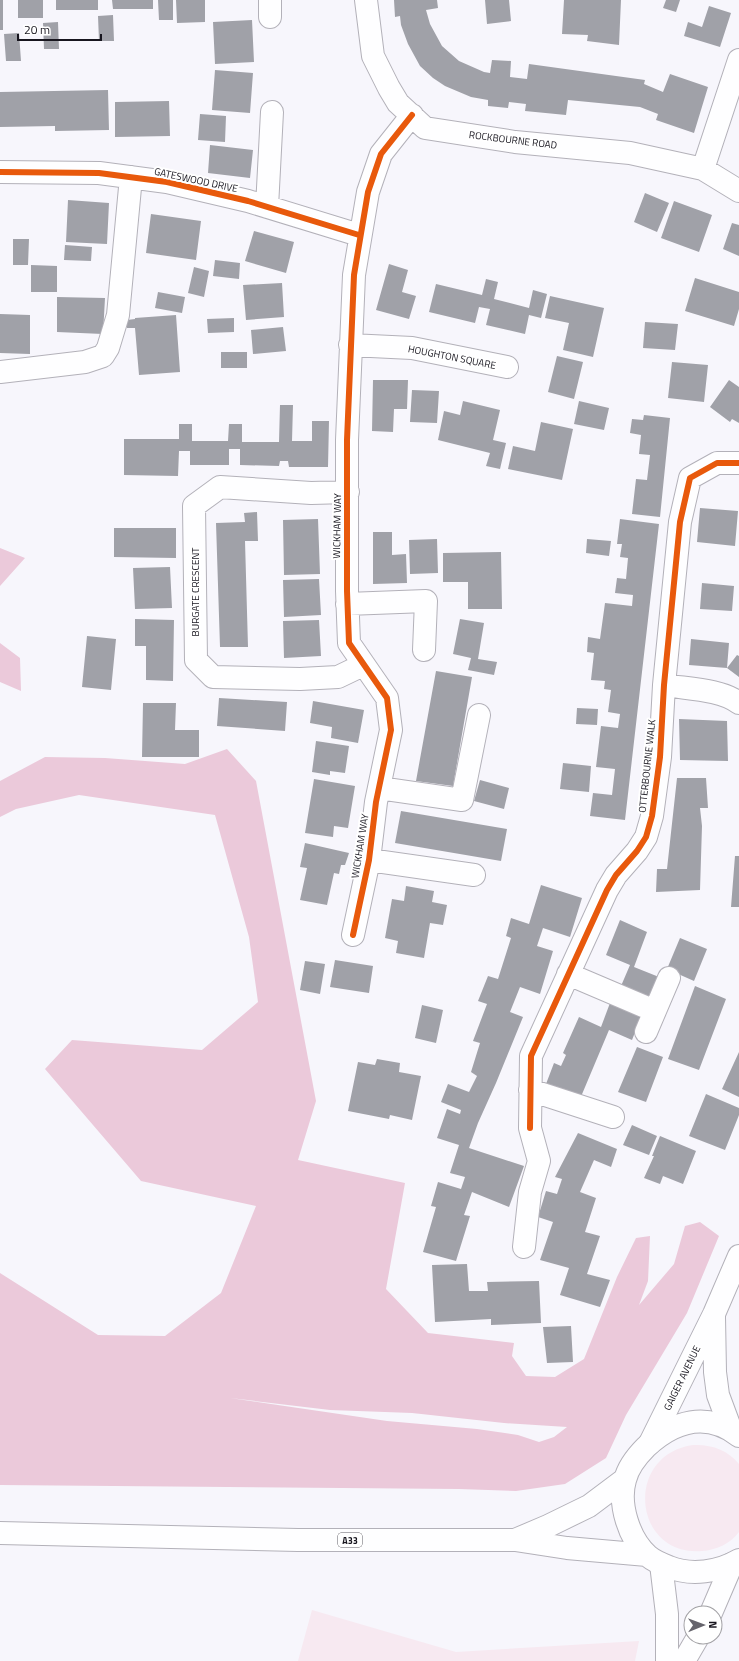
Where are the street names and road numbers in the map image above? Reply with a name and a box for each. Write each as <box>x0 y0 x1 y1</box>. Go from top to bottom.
street label: ROCKBOURNE ROAD <box>468 127 558 153</box>
street label: GATESWOOD DRIVE <box>153 164 240 196</box>
street label: HOUGHTON SQUARE <box>407 341 498 373</box>
street label: WICKHAM WAY <box>329 493 345 559</box>
street label: BURGATE CRESCENT <box>188 547 203 636</box>
street label: OTTERBOURNE WALK <box>635 718 659 813</box>
street label: WICKHAM WAY <box>347 812 373 879</box>
street label: GAIGER AVENUE <box>660 1343 704 1413</box>
road number: A33 <box>338 1533 362 1547</box>

